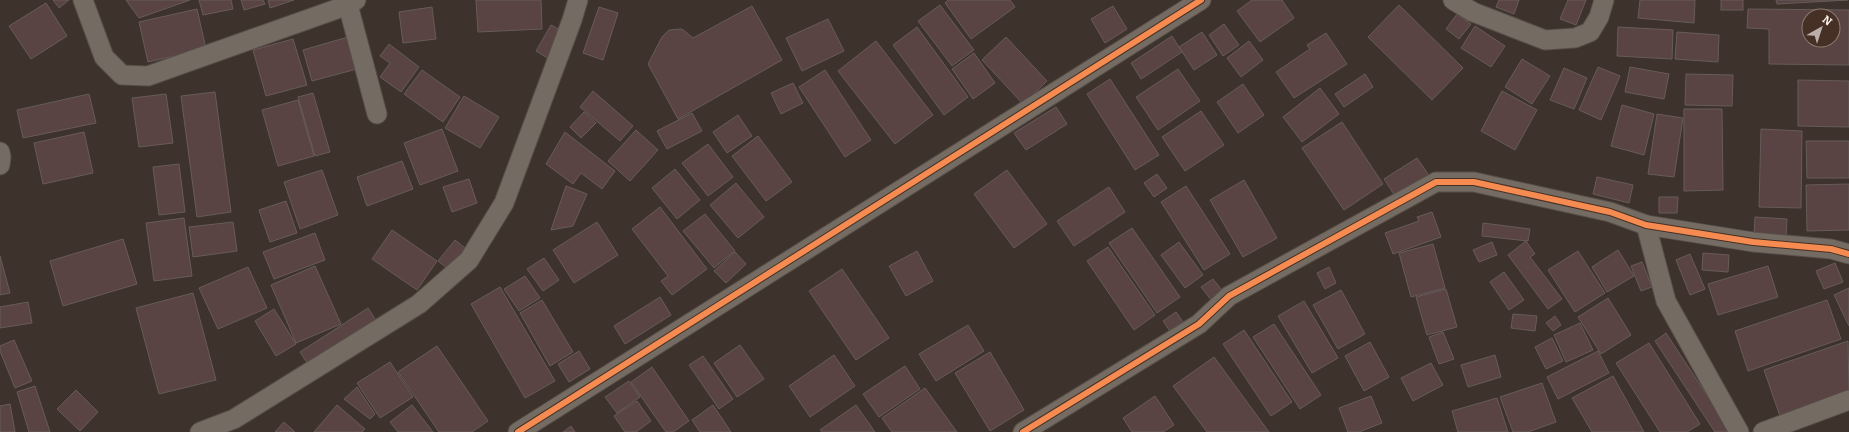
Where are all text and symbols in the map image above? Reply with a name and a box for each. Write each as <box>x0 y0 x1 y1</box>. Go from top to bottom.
north arrow <box>1801 8 1841 48</box>
text: N <box>1820 13 1835 29</box>

